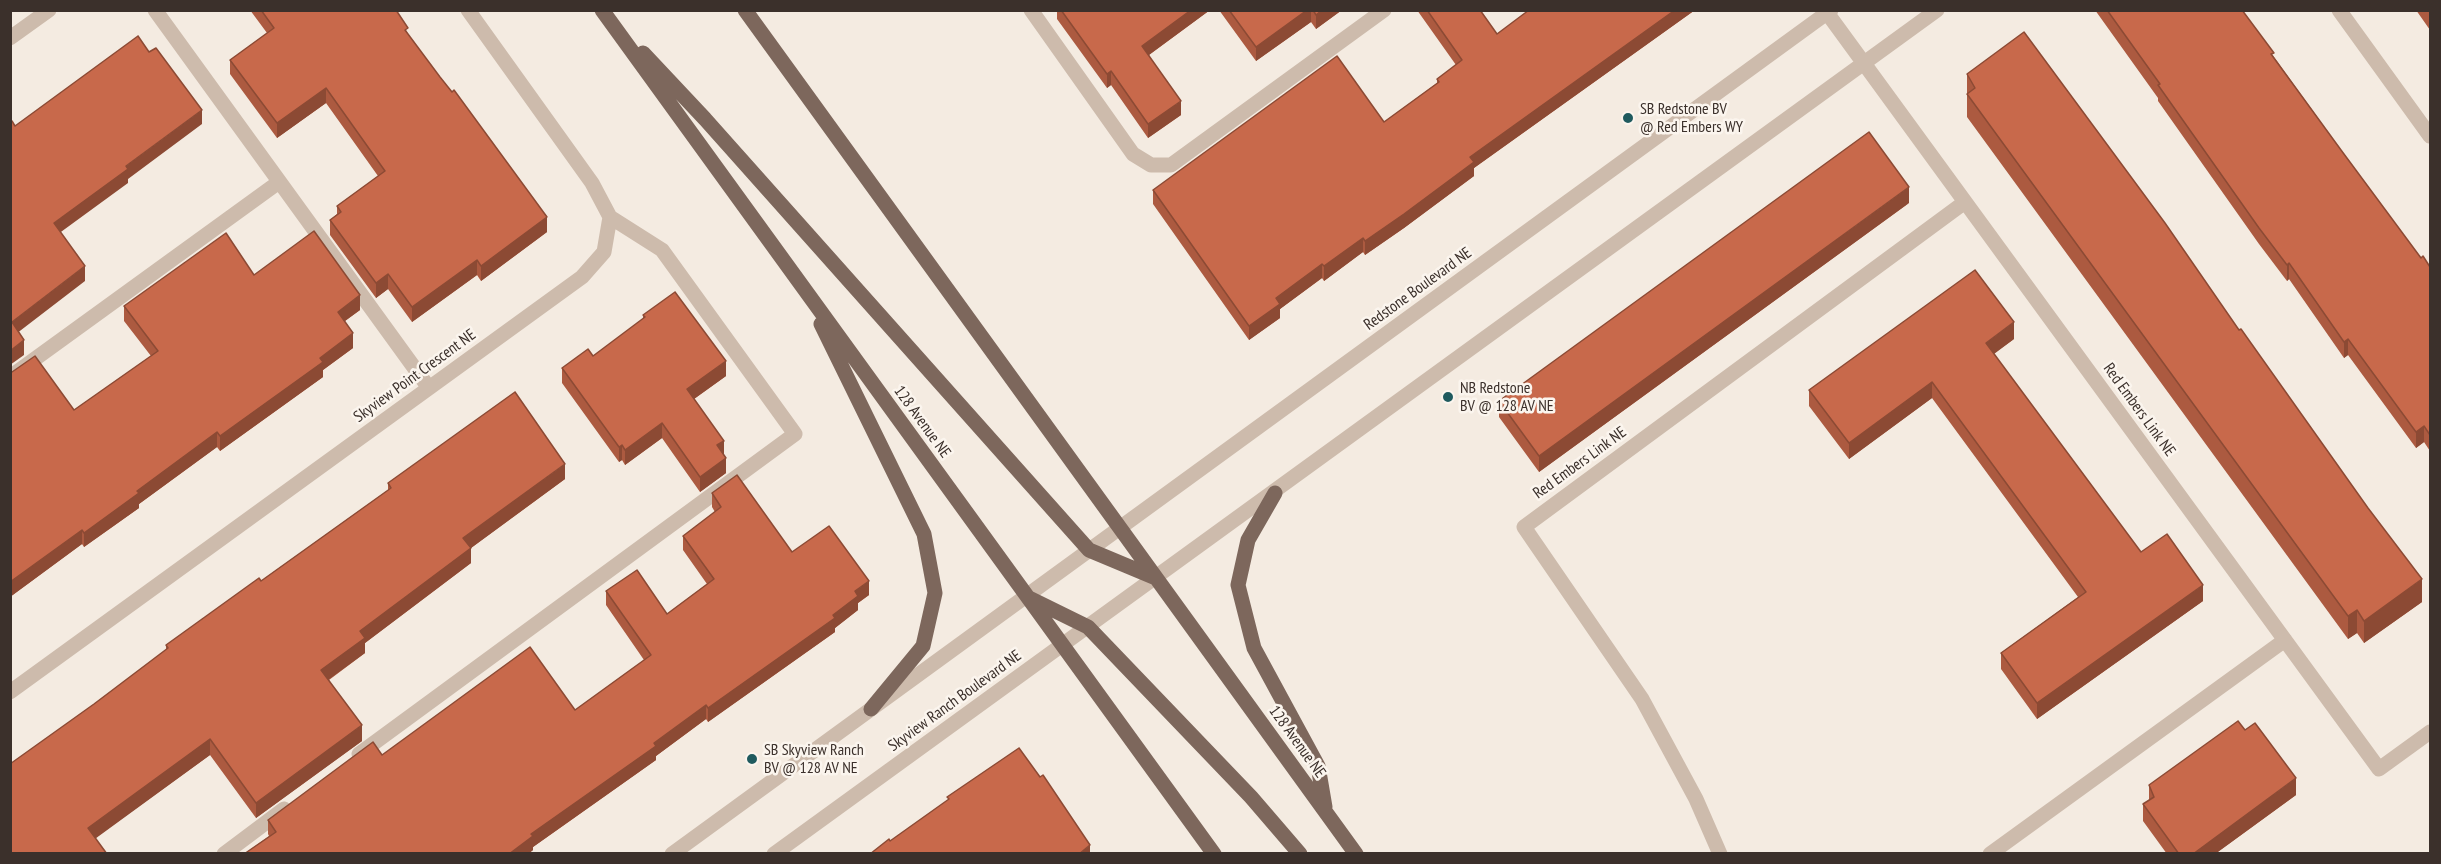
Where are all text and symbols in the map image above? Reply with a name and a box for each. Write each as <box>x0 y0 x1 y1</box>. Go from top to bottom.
place label: SB Redstone BV @ Red Embers WY <box>1640 99 1743 137</box>
marker: SB Redstone BV @ Red Embers WY <box>1621 111 1635 125</box>
street label: Redstone Boulevard NE <box>1360 243 1476 335</box>
street label: Skyview Point Crescent NE <box>350 325 480 427</box>
street label: Red Embers Link NE <box>2099 360 2179 460</box>
place label: NB Redstone BV @ 128 AV NE <box>1460 378 1554 416</box>
street label: 128 Avenue NE <box>889 382 955 462</box>
marker: NB Redstone BV @ 128 AV NE <box>1441 390 1455 404</box>
street label: Red Embers Link NE <box>1530 423 1630 503</box>
street label: Skyview Ranch Boulevard NE <box>885 646 1025 756</box>
street label: 128 Avenue NE <box>1264 702 1330 782</box>
place label: SB Skyview Ranch BV @ 128 AV NE <box>764 740 864 778</box>
marker: SB Skyview Ranch BV @ 128 AV NE <box>745 752 759 766</box>

